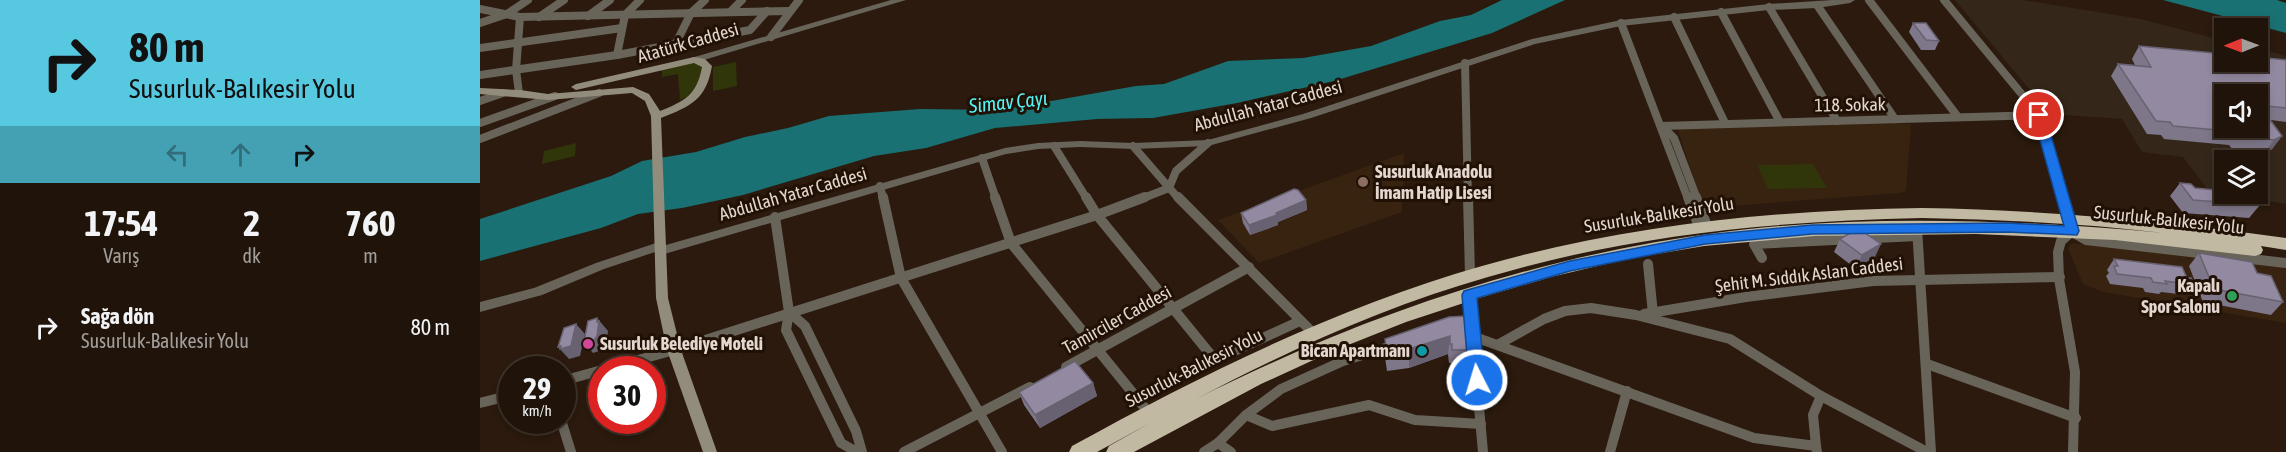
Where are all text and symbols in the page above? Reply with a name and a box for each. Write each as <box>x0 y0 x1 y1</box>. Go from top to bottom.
street label: Atatürk Caddesi <box>635 18 741 67</box>
north arrow <box>2214 18 2268 72</box>
map controls <box>2214 18 2268 204</box>
text: 80 m <box>129 23 204 71</box>
icon: right <box>30 24 108 102</box>
text: Susurluk-Balıkesir Yolu <box>129 73 356 104</box>
street label: Abdullah Yatar Caddesi <box>1191 76 1344 135</box>
button: sound <box>2214 84 2268 138</box>
water label: Simav Çayı <box>967 86 1049 117</box>
pin <box>2013 89 2064 140</box>
street label: 118. Sokak <box>1814 93 1886 116</box>
icon: arrive <box>2022 98 2055 131</box>
icon: left <box>161 138 194 171</box>
icon: ahead <box>224 138 257 171</box>
icon: right <box>287 138 320 171</box>
button: layers <box>2214 150 2268 204</box>
place label: Susurluk Anadolu İmam Hatip Lisesi <box>1375 161 1492 203</box>
street label: Abdullah Yatar Caddesi <box>717 162 869 225</box>
marker: Susurluk Anadolu İmam Hatip Lisesi <box>1356 175 1370 189</box>
street label: Susurluk-Balıkesir Yolu <box>1583 192 1735 237</box>
street label: Susurluk-Balıkesir Yolu <box>2093 201 2245 238</box>
text: 17:54 <box>84 202 158 244</box>
text: 2 <box>243 202 260 244</box>
text: 760 <box>345 202 396 244</box>
text: Varış <box>103 244 139 267</box>
text: dk <box>243 244 261 267</box>
text: m <box>363 244 378 267</box>
street label: Şehit M. Sıddık Aslan Caddesi <box>1714 253 1904 296</box>
place label: Kapalı Spor Salonu <box>2141 275 2220 317</box>
street label: Tamirciler Caddesi <box>1059 281 1175 358</box>
marker: Kapalı Spor Salonu <box>2225 289 2239 303</box>
text: Sağa dön <box>81 303 154 329</box>
icon: right <box>30 311 63 344</box>
text: 80 m <box>410 314 450 340</box>
street label: Susurluk-Balıkesir Yolu <box>1122 324 1266 411</box>
text: Susurluk-Balıkesir Yolu <box>81 329 249 352</box>
place label: Susurluk Belediye Moteli <box>600 333 763 354</box>
marker: Susurluk Belediye Moteli <box>581 337 595 351</box>
place label: Bican Apartmanı <box>1301 340 1410 361</box>
marker: Bican Apartmanı <box>1415 344 1429 358</box>
position arrow <box>1445 348 1509 412</box>
speed limit sign: 30 <box>588 356 666 434</box>
text: 29 <box>523 371 551 405</box>
text: km/h <box>522 402 552 419</box>

